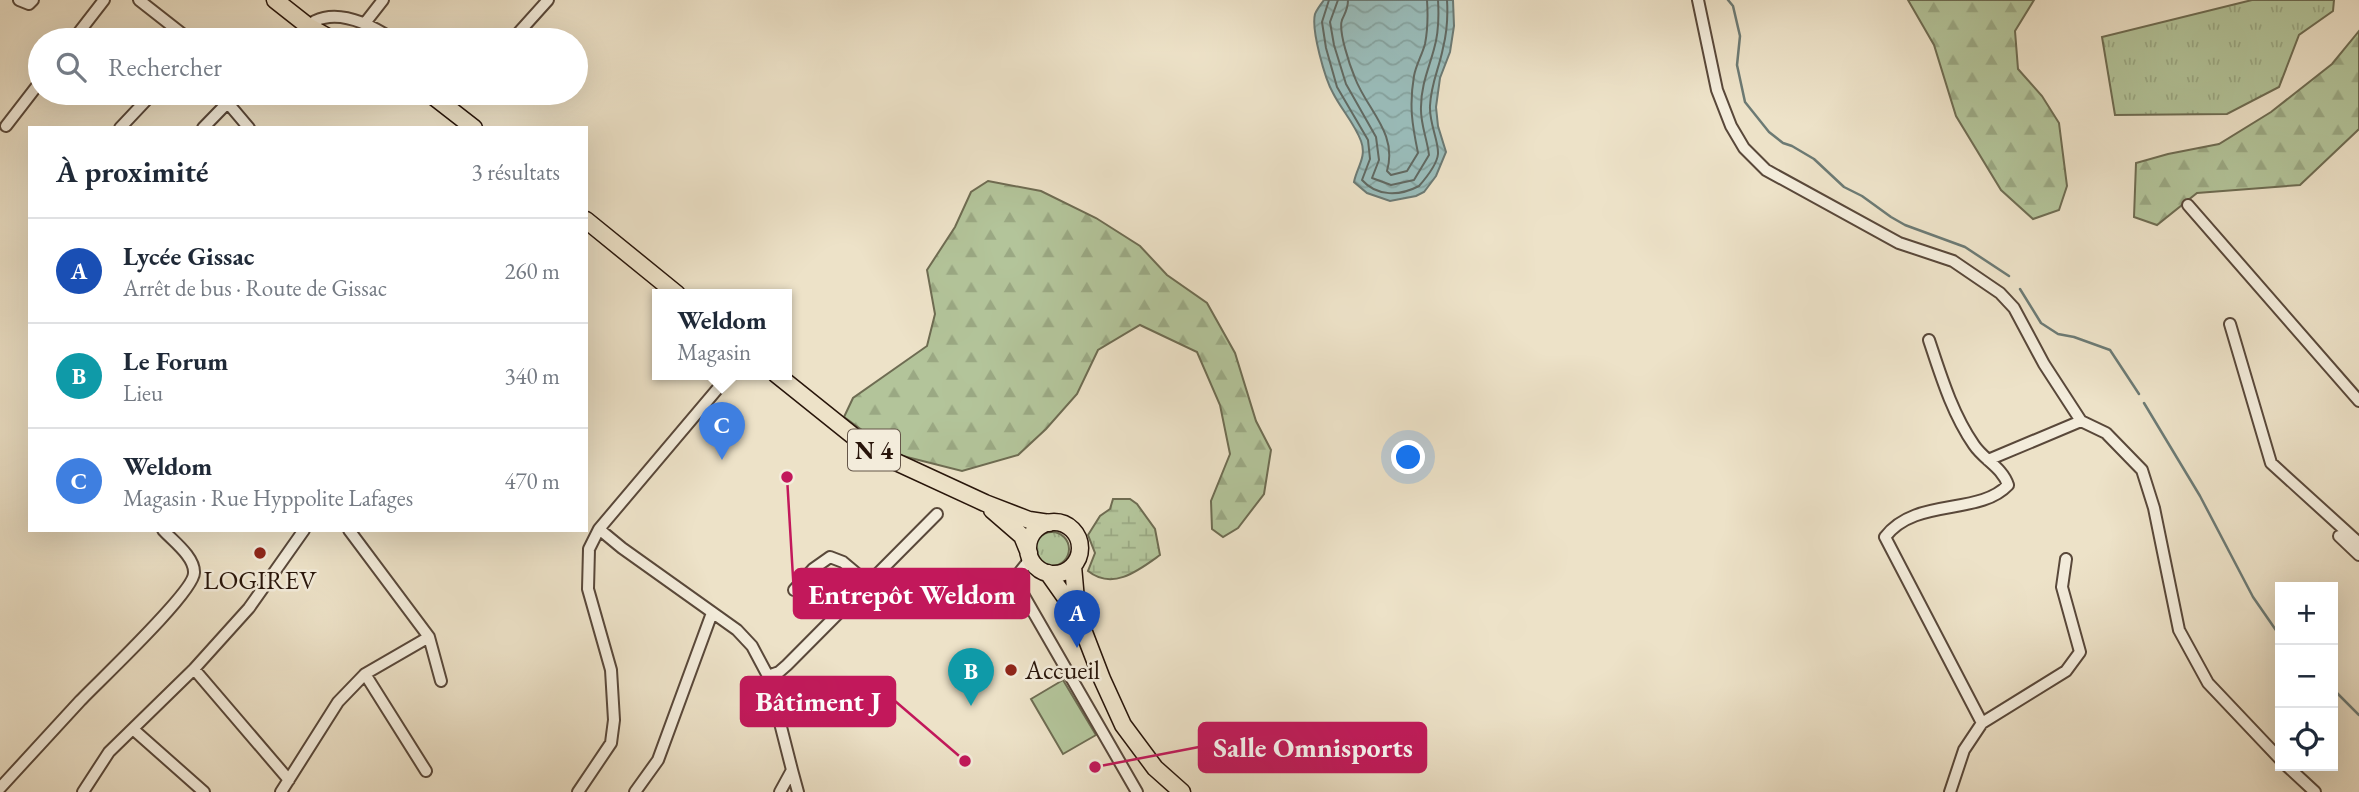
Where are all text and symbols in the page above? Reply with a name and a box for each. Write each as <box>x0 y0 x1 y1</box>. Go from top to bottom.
search box <box>28 28 588 105</box>
icon: search <box>52 48 90 86</box>
text: Rechercher <box>108 50 222 84</box>
text: À proximité <box>56 152 208 191</box>
text: 3 résultats <box>472 157 560 187</box>
text: Lycée Gissac <box>123 239 255 273</box>
text: A <box>71 256 87 286</box>
text: 260 m <box>504 256 560 286</box>
text: Arrêt de bus · Route de Gissac <box>123 273 387 303</box>
popup <box>652 289 792 380</box>
text: Weldom <box>677 303 767 337</box>
text: Magasin <box>677 337 751 367</box>
text: Le Forum <box>123 344 228 378</box>
text: B <box>72 361 86 391</box>
text: 340 m <box>504 361 560 391</box>
text: Lieu <box>123 378 163 408</box>
pin: C <box>699 402 745 460</box>
road number: N 4 <box>848 430 900 471</box>
your location <box>1391 440 1425 474</box>
text: Weldom <box>123 449 212 483</box>
text: C <box>71 466 87 496</box>
text: 470 m <box>504 466 560 496</box>
text: Magasin · Rue Hyppolite Lafages <box>123 483 413 513</box>
marker: LOGIREV <box>252 545 268 561</box>
place label: LOGIREV <box>203 563 317 597</box>
callout: Entrepôt Weldom <box>794 569 1029 618</box>
text: Entrepôt Weldom <box>808 576 1016 612</box>
map controls <box>2275 582 2338 771</box>
button: + <box>2275 582 2338 645</box>
pin: A <box>1054 590 1100 648</box>
button: − <box>2275 645 2338 708</box>
pin: B <box>948 648 994 706</box>
place label: Accueil <box>1024 653 1100 687</box>
marker: Accueil <box>1003 662 1019 678</box>
callout: Bâtiment J <box>741 677 895 726</box>
text: Bâtiment J <box>755 683 881 719</box>
button: locate <box>2275 708 2338 771</box>
callout: Salle Omnisports <box>1199 723 1426 772</box>
text: Salle Omnisports <box>1213 729 1413 765</box>

